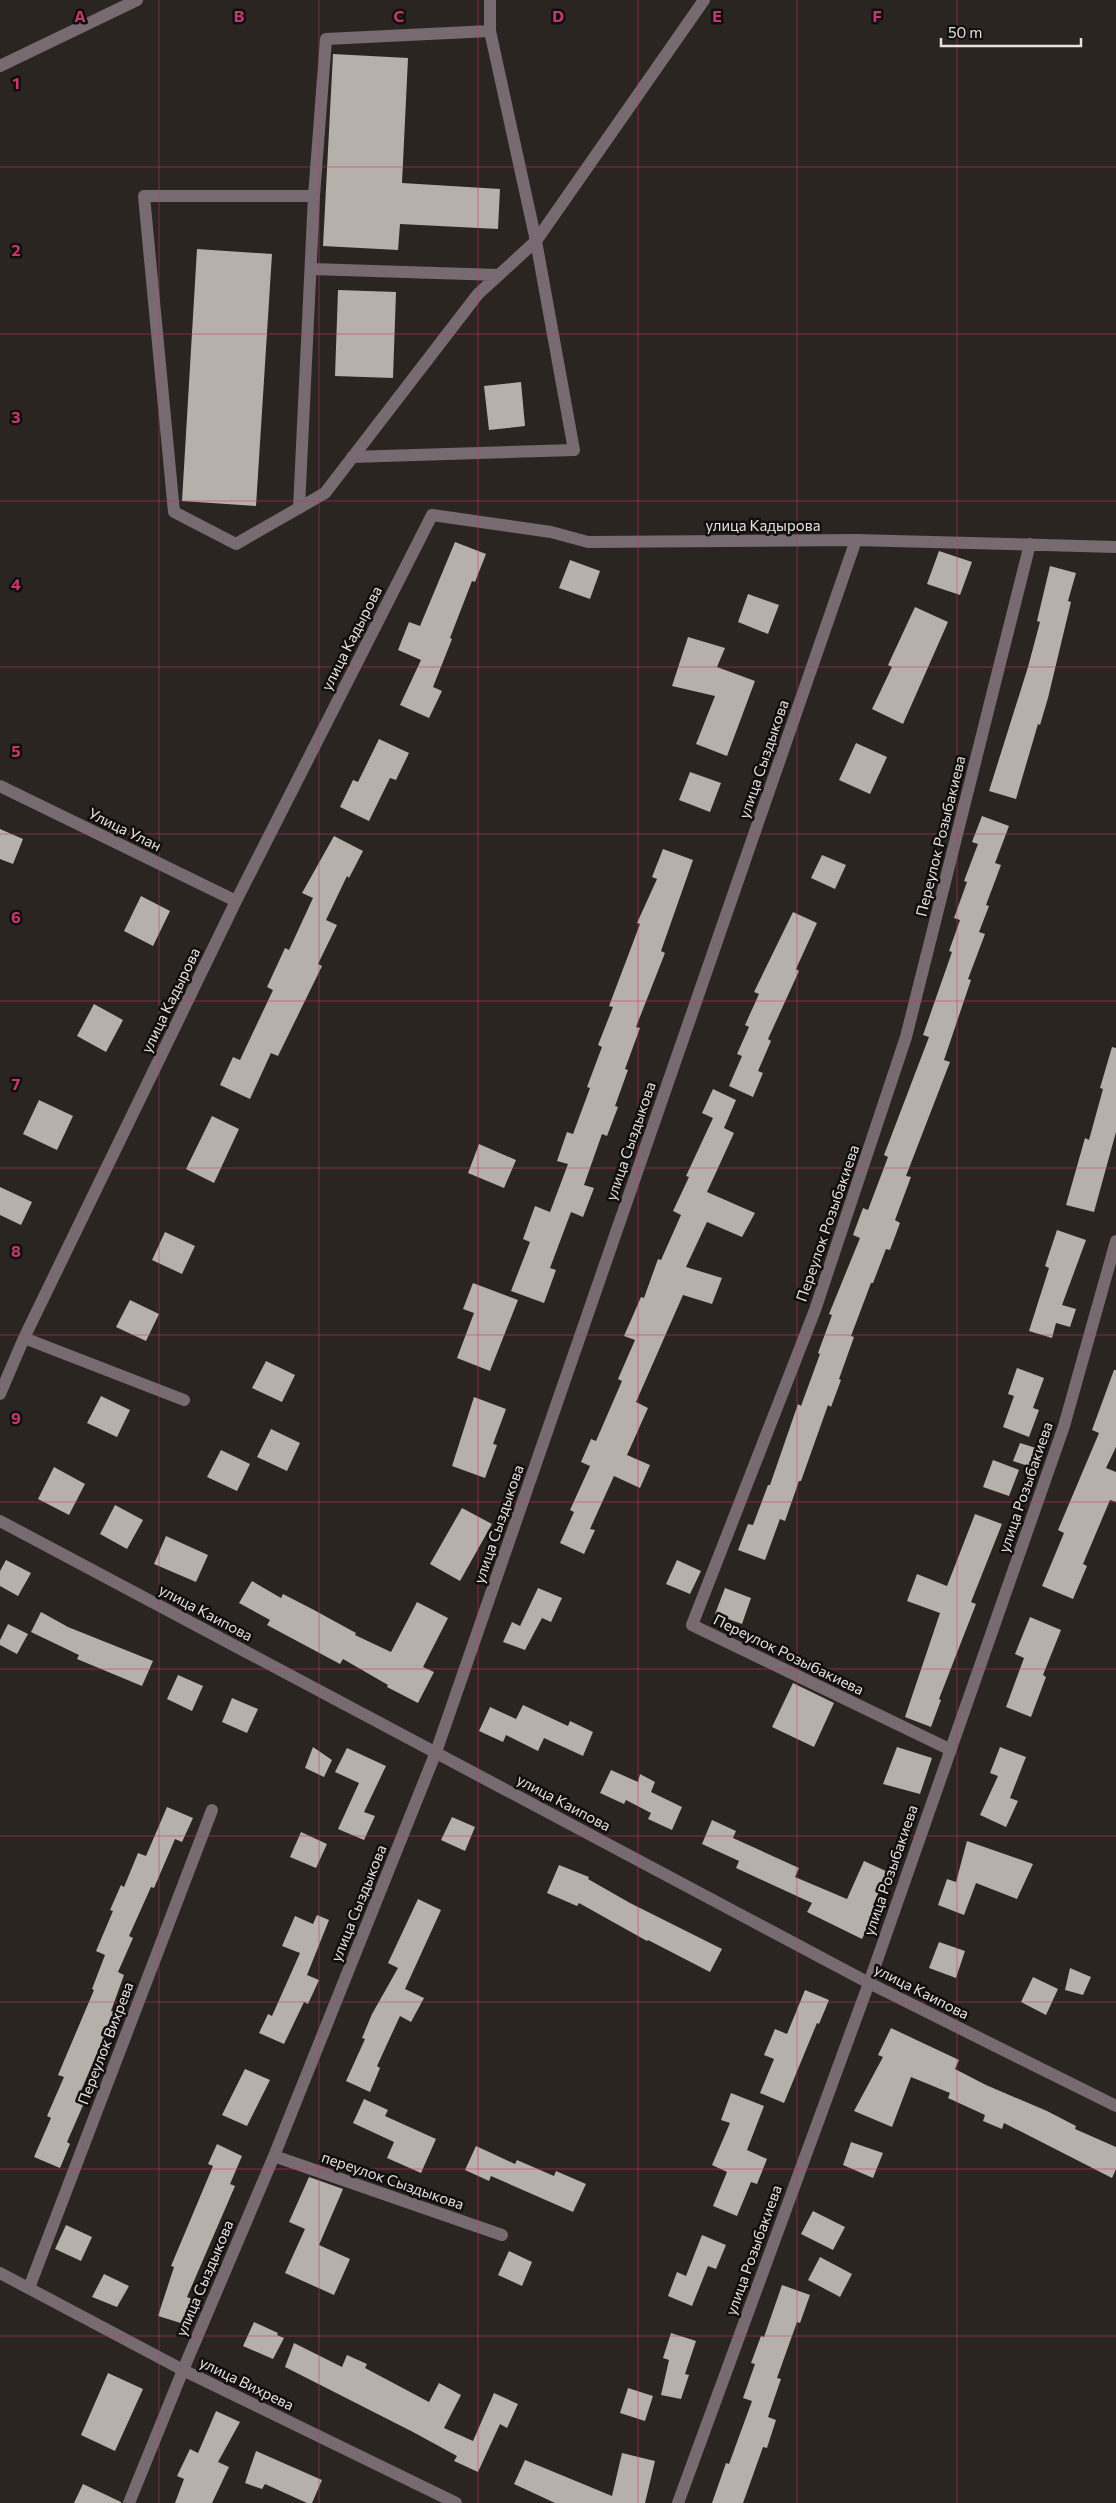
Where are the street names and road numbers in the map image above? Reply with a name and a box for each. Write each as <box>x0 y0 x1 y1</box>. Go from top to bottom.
street label: улица Кадырова <box>706 516 820 534</box>
street label: улица Кадырова <box>317 583 385 693</box>
street label: улица Сыздыкова <box>734 697 792 821</box>
street label: Переулок Розыбакиева <box>911 754 969 918</box>
street label: Улица Улан <box>86 804 164 854</box>
street label: улица Кадырова <box>137 944 203 1056</box>
street label: улица Сыздыкова <box>601 1079 659 1203</box>
street label: Переулок Розыбакиева <box>792 1142 862 1304</box>
street label: улица Розыбакиева <box>994 1419 1056 1555</box>
street label: улица Сыздыкова <box>469 1462 527 1586</box>
street label: улица Каипова <box>156 1580 256 1644</box>
street label: Переулок Розыбакиева <box>711 1610 867 1698</box>
street label: улица Каипова <box>514 1770 614 1834</box>
street label: улица Розыбакиева <box>859 1802 921 1938</box>
street label: улица Сыздыкова <box>326 1842 390 1964</box>
street label: улица Каипова <box>872 1959 972 2023</box>
street label: Переулок Вихрева <box>73 1979 137 2107</box>
street label: переулок Сыздыкова <box>320 2147 466 2213</box>
street label: улица Розыбакиева <box>721 2182 785 2318</box>
street label: улица Сыздыкова <box>171 2217 237 2339</box>
street label: улица Вихрева <box>197 2352 297 2414</box>

